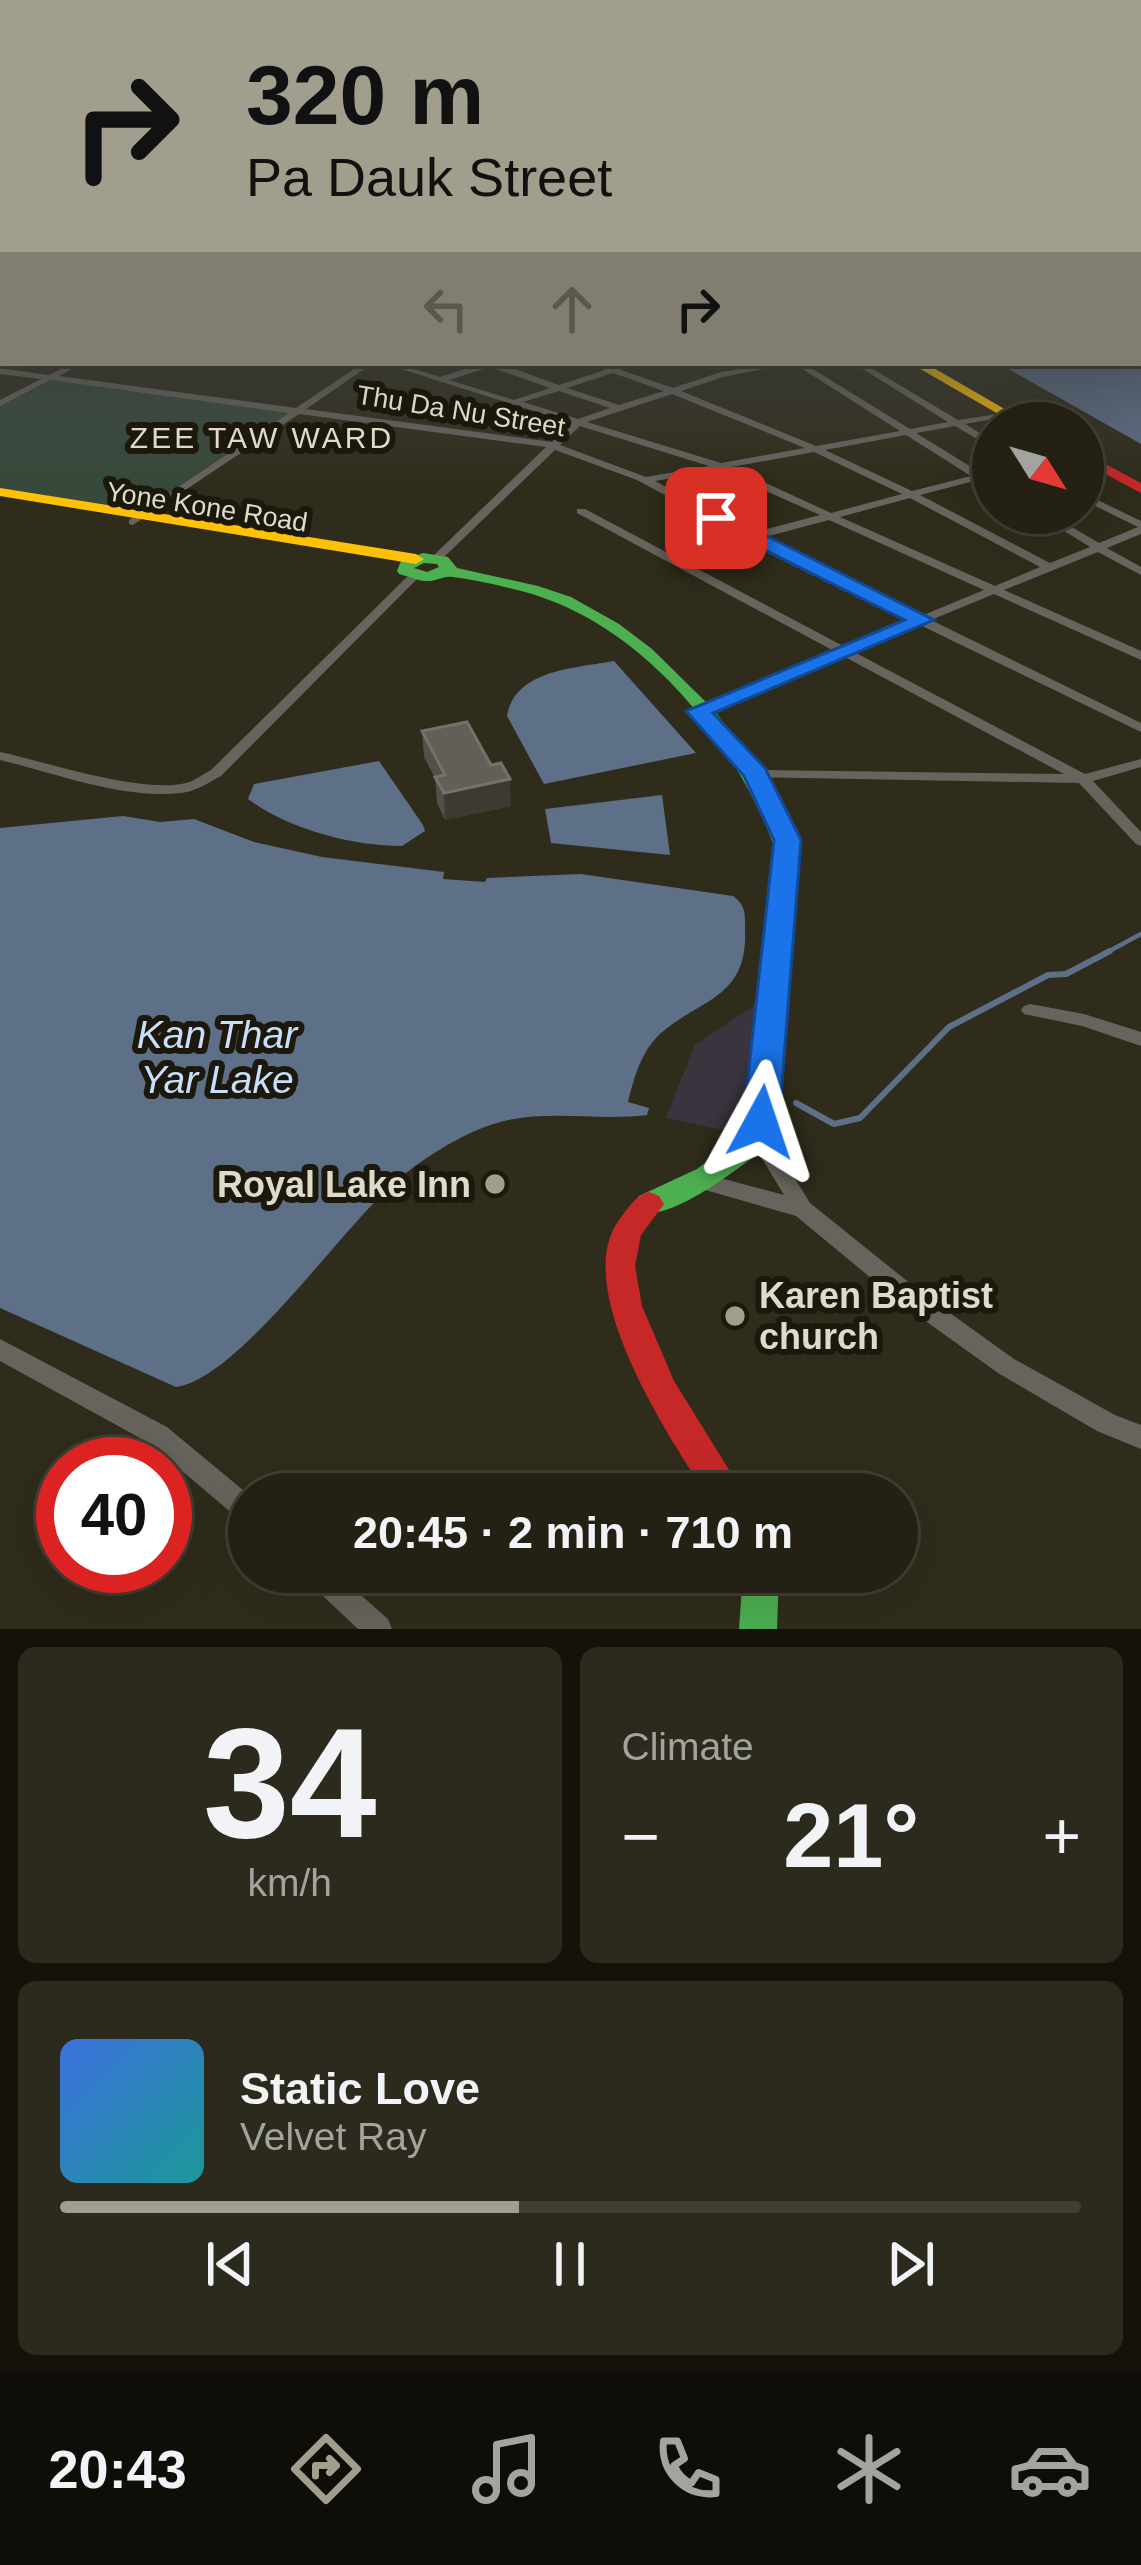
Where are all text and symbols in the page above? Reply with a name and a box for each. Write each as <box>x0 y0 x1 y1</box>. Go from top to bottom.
icon: right <box>48 48 204 204</box>
text: 320 m <box>246 48 484 142</box>
text: Pa Dauk Street <box>246 147 612 207</box>
icon: left <box>413 276 479 342</box>
icon: ahead <box>539 276 605 342</box>
icon: right <box>665 276 731 342</box>
street label: Thu Da Nu Street <box>355 380 568 442</box>
north arrow <box>972 402 1104 534</box>
map controls <box>972 402 1104 534</box>
district label: ZEE TAW WARD <box>130 421 394 454</box>
pin <box>665 467 767 569</box>
street label: Yone Kone Road <box>104 476 310 538</box>
icon: arrive <box>683 485 749 551</box>
water label: Kan Thar Yar Lake <box>137 1013 299 1101</box>
position arrow <box>698 1059 824 1185</box>
place label: Royal Lake Inn <box>217 1164 471 1205</box>
marker: Royal Lake Inn <box>482 1171 508 1197</box>
place label: Karen Baptist church <box>759 1275 993 1357</box>
marker: Karen Baptist church <box>722 1303 748 1329</box>
speed limit sign: 40 <box>36 1437 192 1593</box>
text: 20:45 · 2 min · 710 m <box>353 1507 793 1558</box>
text: 34 <box>203 1696 377 1870</box>
text: Climate <box>622 1725 754 1768</box>
text: 21° <box>783 1786 919 1886</box>
text: − <box>622 1799 660 1873</box>
text: + <box>1042 1799 1081 1873</box>
text: km/h <box>247 1861 332 1904</box>
text: Static Love <box>240 2063 480 2114</box>
text: Velvet Ray <box>240 2115 426 2158</box>
icon: previous <box>197 2231 263 2297</box>
icon: pause <box>537 2231 603 2297</box>
icon: next <box>878 2231 944 2297</box>
icon: directions <box>284 2427 368 2511</box>
icon: music <box>465 2427 549 2511</box>
icon: phone <box>646 2427 730 2511</box>
icon: climate <box>827 2427 911 2511</box>
icon: car <box>1008 2427 1092 2511</box>
text: 20:43 <box>49 2439 187 2499</box>

